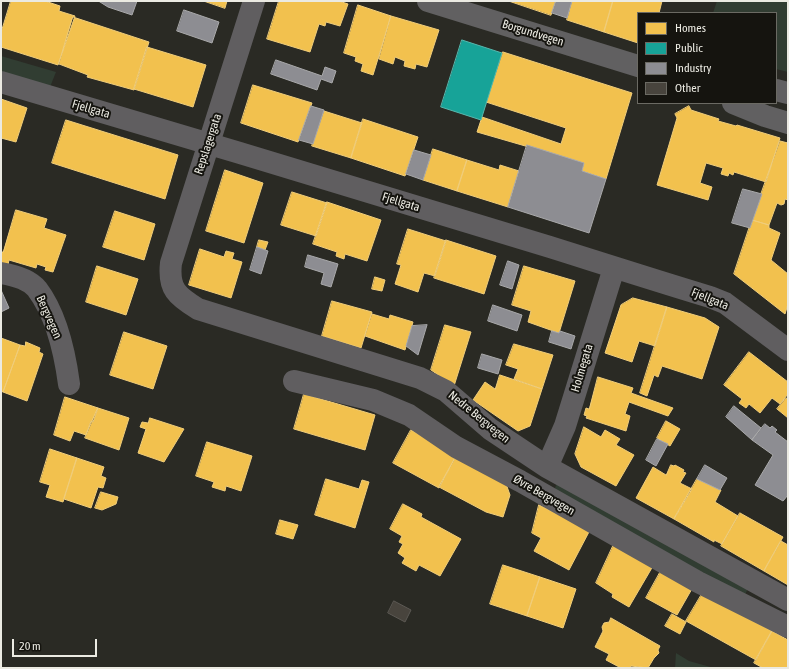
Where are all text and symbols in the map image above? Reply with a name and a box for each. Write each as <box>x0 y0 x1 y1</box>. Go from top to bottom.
legend <box>637 12 777 104</box>
street label: Borgundvegen <box>501 17 565 49</box>
text: Homes <box>675 21 706 35</box>
text: Public <box>675 41 703 55</box>
text: Industry <box>675 61 712 75</box>
text: Other <box>675 81 700 95</box>
street label: Fjellgata <box>70 97 112 121</box>
street label: Repslagergata <box>191 112 225 176</box>
street label: Fjellgata <box>380 189 422 215</box>
street label: Fjellgata <box>689 285 731 313</box>
street label: Bergvegen <box>33 293 65 341</box>
street label: Holmegata <box>568 342 596 394</box>
street label: Nedre Bergvegen <box>445 388 513 446</box>
street label: Øvre Bergvegen <box>511 472 577 518</box>
scale bar <box>14 631 99 657</box>
text: 20 m <box>19 639 41 653</box>

